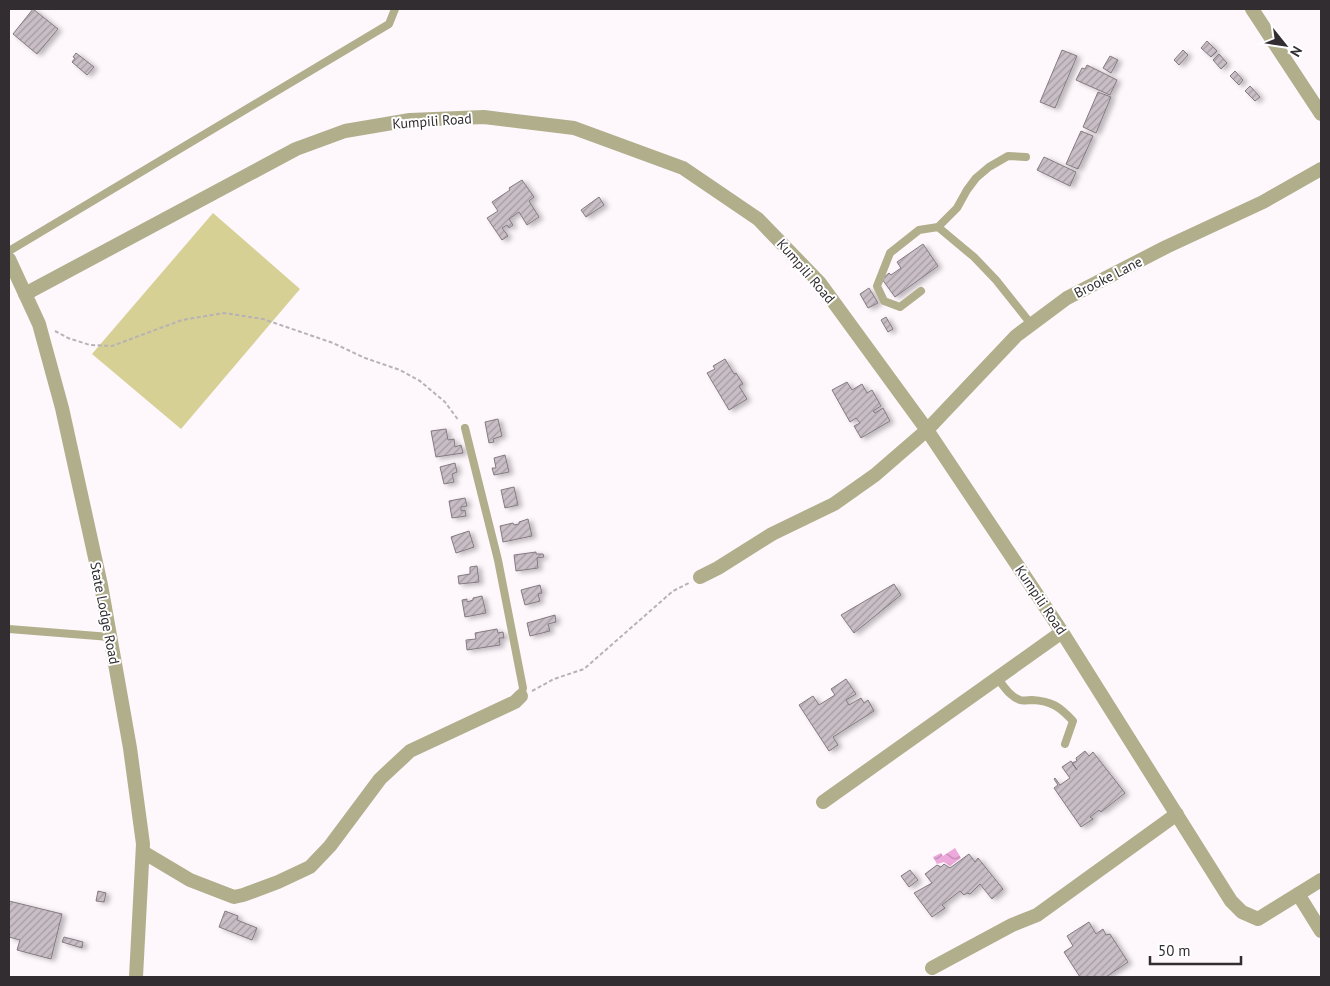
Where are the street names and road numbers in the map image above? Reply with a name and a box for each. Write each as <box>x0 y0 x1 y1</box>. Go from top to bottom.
street label: Kumpili Road <box>392 109 472 133</box>
street label: Kumpili Road <box>773 235 839 307</box>
street label: Brooke Lane <box>1071 252 1145 302</box>
street label: State Lodge Road <box>86 560 124 666</box>
street label: Kumpili Road <box>1011 562 1071 638</box>

